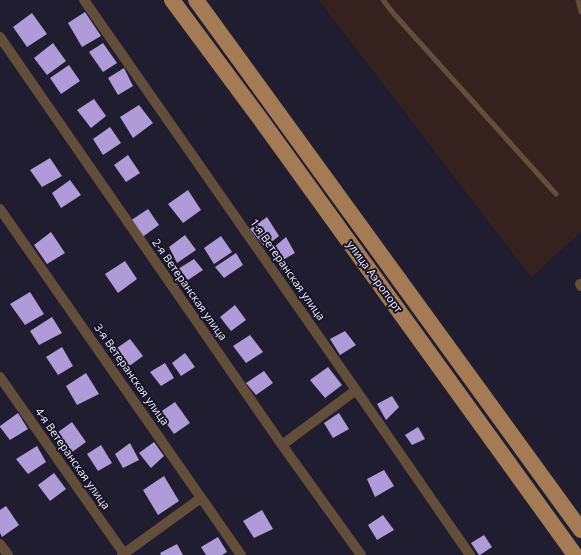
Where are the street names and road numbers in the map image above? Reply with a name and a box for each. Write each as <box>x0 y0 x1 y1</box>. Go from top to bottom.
street label: 1-я Ветеранская улица <box>247 217 327 323</box>
street label: 2-я Ветеранская улица <box>149 237 229 343</box>
street label: улица Аэропорт <box>343 238 405 316</box>
street label: 3-я Ветеранская улица <box>91 322 171 428</box>
street label: 4-я Ветеранская улица <box>32 406 112 512</box>

